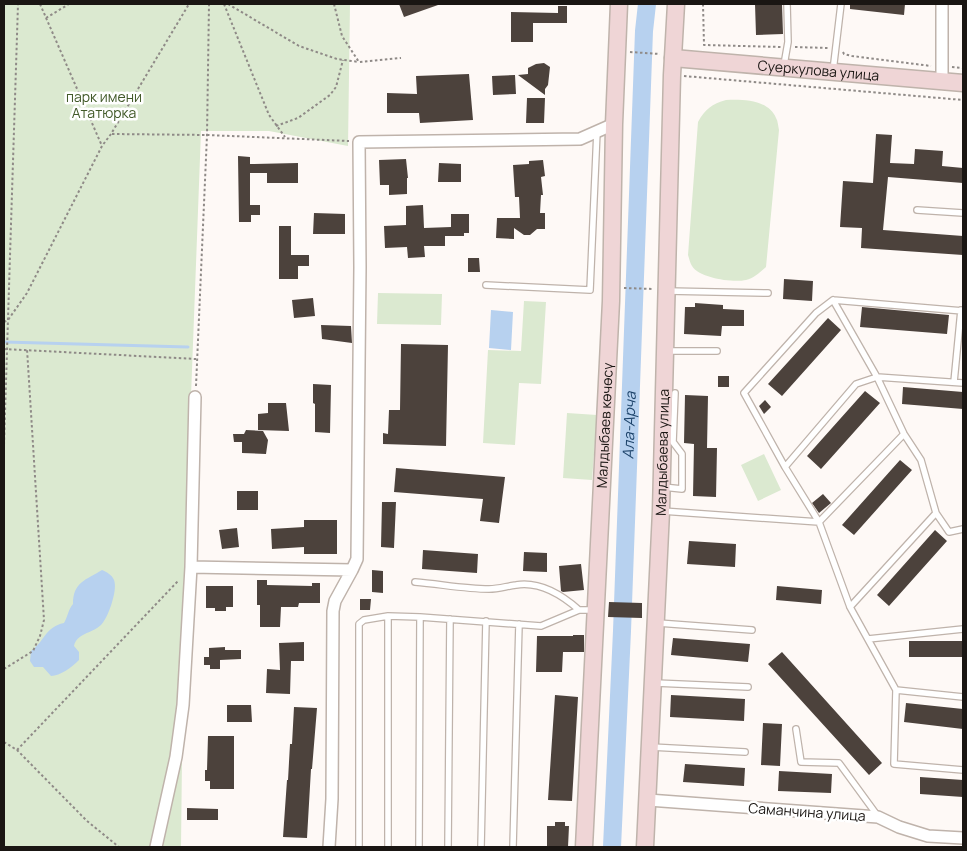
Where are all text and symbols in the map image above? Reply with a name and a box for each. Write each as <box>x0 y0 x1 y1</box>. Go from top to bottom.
street label: Суеркулова улица <box>757 55 880 85</box>
park label: парк имени Ататюрка <box>66 87 142 122</box>
street label: Малдыбаев көчөсү <box>592 362 617 489</box>
street label: Малдыбаева улица <box>651 389 673 516</box>
water label: Ала-Арча <box>617 391 641 459</box>
street label: Саманчина улица <box>748 798 866 825</box>

